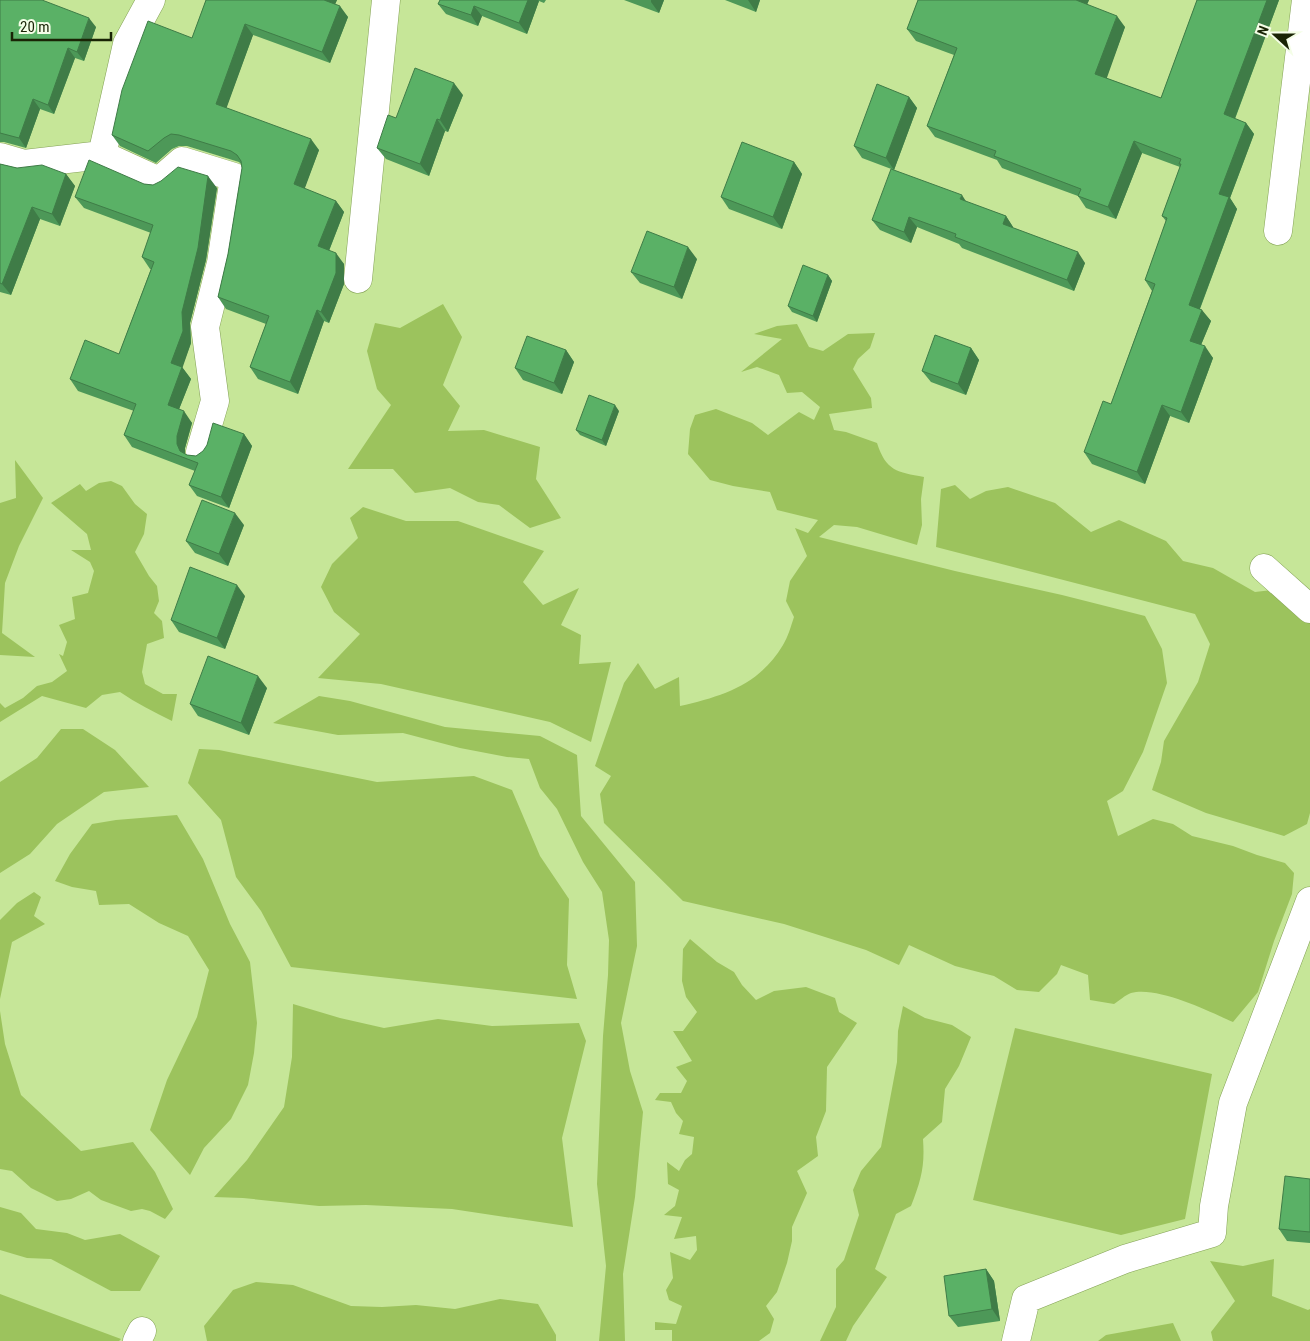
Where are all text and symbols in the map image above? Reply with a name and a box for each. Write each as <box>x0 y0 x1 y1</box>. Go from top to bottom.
scale bar <box>12 10 111 42</box>
north arrow <box>1250 10 1300 60</box>
text: 20 m <box>20 18 50 36</box>
text: N <box>1254 23 1272 37</box>

